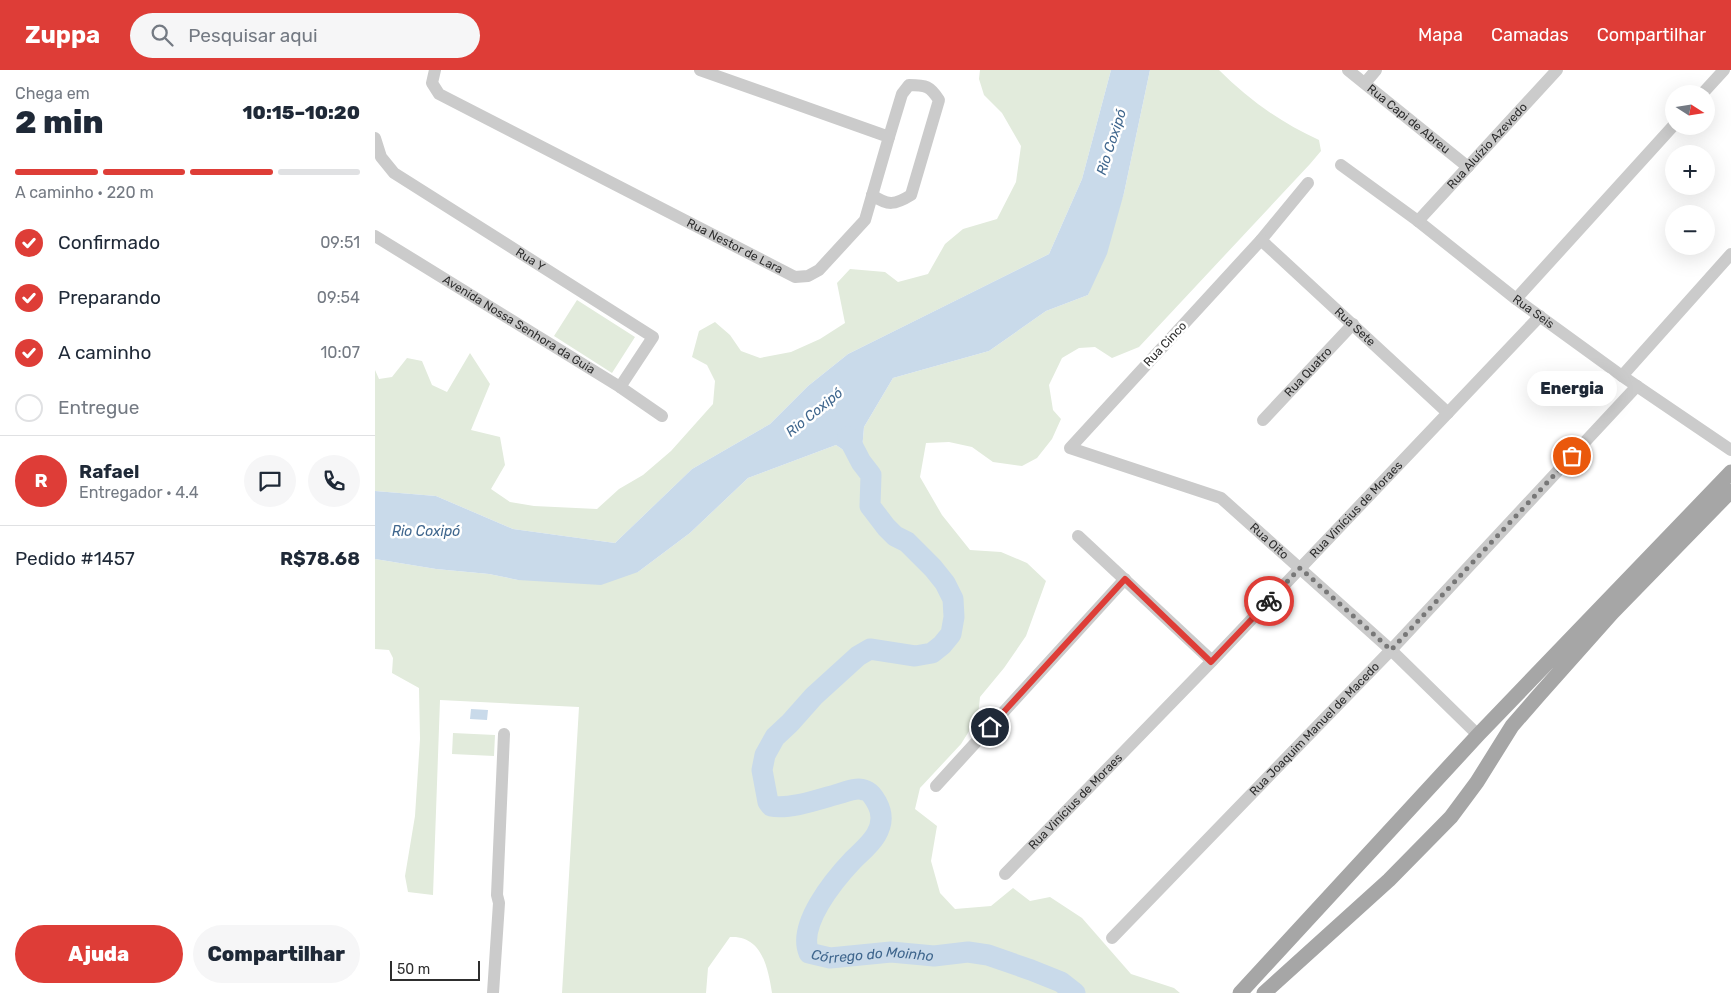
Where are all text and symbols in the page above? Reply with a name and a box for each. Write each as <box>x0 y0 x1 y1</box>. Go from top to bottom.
search box <box>130 13 480 58</box>
text: Zuppa <box>25 21 100 49</box>
icon: search <box>148 21 176 49</box>
text: Pesquisar aqui <box>188 24 318 47</box>
text: Mapa <box>1418 24 1463 46</box>
text: Camadas <box>1491 24 1569 46</box>
text: Compartilhar <box>1597 24 1706 46</box>
street label: Rua Capi de Abreu <box>1364 81 1453 157</box>
text: Chega em <box>15 84 90 103</box>
north arrow <box>1665 85 1715 135</box>
map controls <box>1665 85 1715 255</box>
street label: Rua Aluízio Azevedo <box>1444 100 1530 192</box>
text: 10:15–10:20 <box>243 101 360 124</box>
text: 2 min <box>15 103 104 141</box>
water label: Rio Coxipó <box>1093 107 1130 177</box>
button: + <box>1665 145 1715 195</box>
text: A caminho · 220 m <box>15 183 154 202</box>
button: − <box>1665 205 1715 255</box>
street label: Rua Nestor de Lara <box>684 216 785 277</box>
icon: check <box>15 229 43 257</box>
text: Confirmado <box>58 231 160 254</box>
text: 09:51 <box>320 233 360 252</box>
street label: Rua Y <box>513 245 548 274</box>
street label: Avenida Nossa Senhora da Guia <box>440 272 598 377</box>
icon: check <box>15 284 43 312</box>
text: Preparando <box>58 286 161 309</box>
text: 09:54 <box>317 288 360 307</box>
street label: Rua Seis <box>1510 292 1557 331</box>
street label: Rua Sete <box>1332 305 1378 349</box>
street label: Rua Cinco <box>1141 319 1189 369</box>
icon: check <box>15 339 43 367</box>
text: A caminho <box>58 341 151 364</box>
text: 10:07 <box>321 343 360 362</box>
street label: Rua Quatro <box>1282 344 1335 399</box>
callout: Energia <box>1527 371 1617 406</box>
text: Energia <box>1540 379 1604 398</box>
water label: Rio Coxipó <box>782 384 846 441</box>
text: Entregue <box>58 396 139 419</box>
pin <box>1551 435 1593 477</box>
icon: bag <box>1558 442 1586 470</box>
button: chat <box>244 455 296 507</box>
button: phone <box>308 455 360 507</box>
street label: Rua Vinícius de Moraes <box>1307 458 1405 561</box>
text: Rafael <box>79 460 139 483</box>
text: R <box>34 469 48 492</box>
text: Entregador · 4.4 <box>79 483 199 502</box>
street label: Rua Oito <box>1247 520 1292 562</box>
water label: Rio Coxipó <box>392 523 460 540</box>
text: Pedido #1457 <box>15 547 135 570</box>
text: R$78.68 <box>280 547 360 570</box>
courier <box>1244 576 1294 626</box>
icon: bike <box>1255 587 1283 615</box>
street label: Rua Joaquim Manuel de Macedo <box>1247 659 1382 799</box>
pin <box>969 706 1011 748</box>
icon: home <box>976 713 1004 741</box>
street label: Rua Vinícius de Moraes <box>1026 751 1125 852</box>
button: Ajuda <box>15 925 183 983</box>
button: Compartilhar <box>193 925 360 983</box>
water label: Córrego do Moinho <box>809 944 934 967</box>
scale bar <box>390 958 480 981</box>
text: 50 m <box>397 961 430 978</box>

